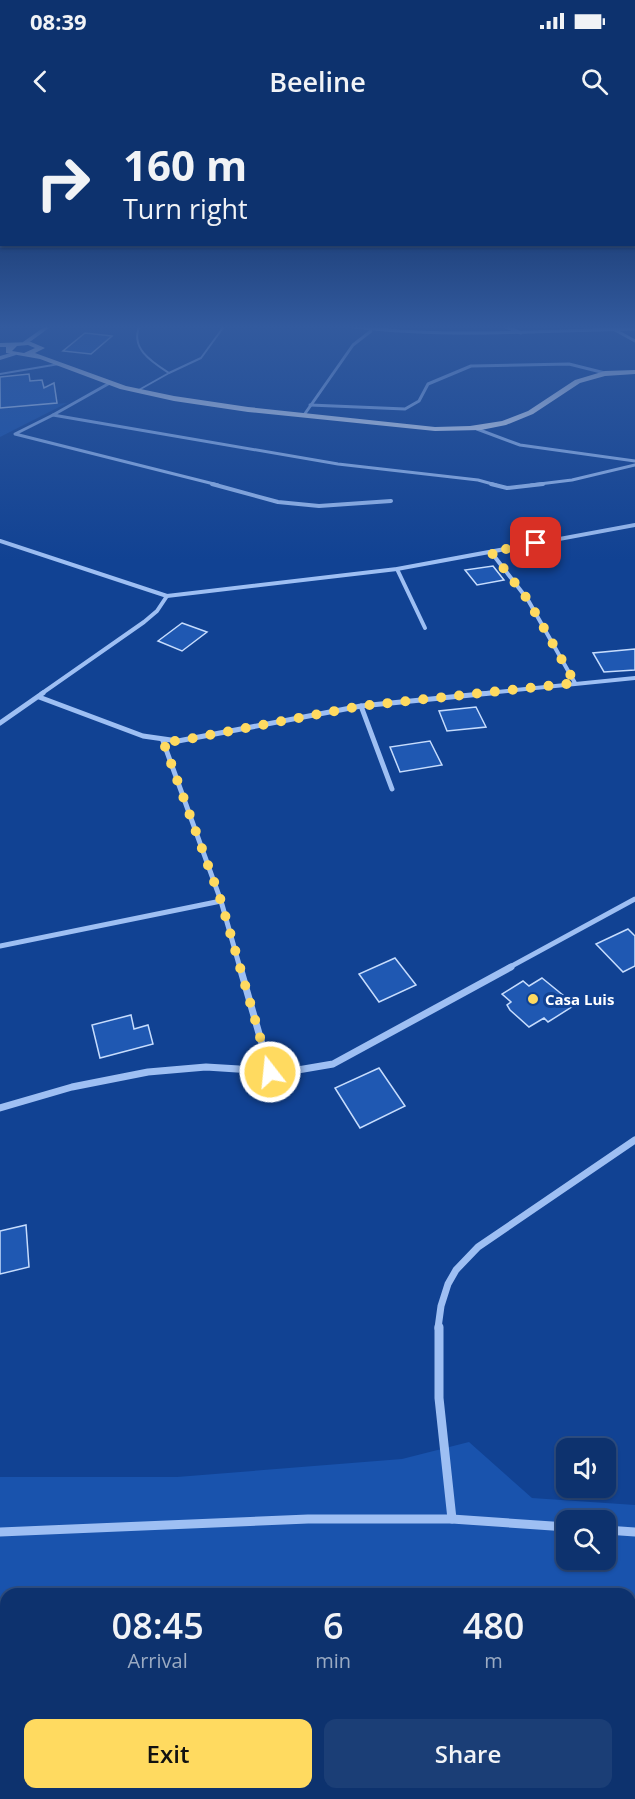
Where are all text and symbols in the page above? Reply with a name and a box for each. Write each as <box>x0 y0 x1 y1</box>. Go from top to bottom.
text: 08:39 <box>30 6 87 36</box>
text: Beeline <box>269 63 366 100</box>
icon: back <box>24 65 57 98</box>
icon: search <box>578 65 611 98</box>
text: 160 m <box>123 136 247 193</box>
icon: right <box>24 144 102 222</box>
text: Turn right <box>123 190 248 227</box>
pin <box>510 517 561 568</box>
icon: arrive <box>519 526 552 559</box>
place label: Casa Luis <box>545 989 614 1009</box>
marker: Casa Luis <box>526 992 540 1006</box>
position arrow <box>238 1040 302 1104</box>
map controls <box>556 1438 616 1570</box>
button: sound <box>556 1438 616 1498</box>
button: search <box>556 1510 616 1570</box>
text: 08:45 <box>112 1601 204 1650</box>
text: 6 <box>323 1601 344 1650</box>
text: 480 <box>463 1601 524 1650</box>
text: Arrival <box>128 1647 188 1674</box>
text: min <box>315 1647 351 1674</box>
text: m <box>484 1647 503 1674</box>
button: Exit <box>24 1719 312 1788</box>
button: Share <box>324 1719 612 1788</box>

